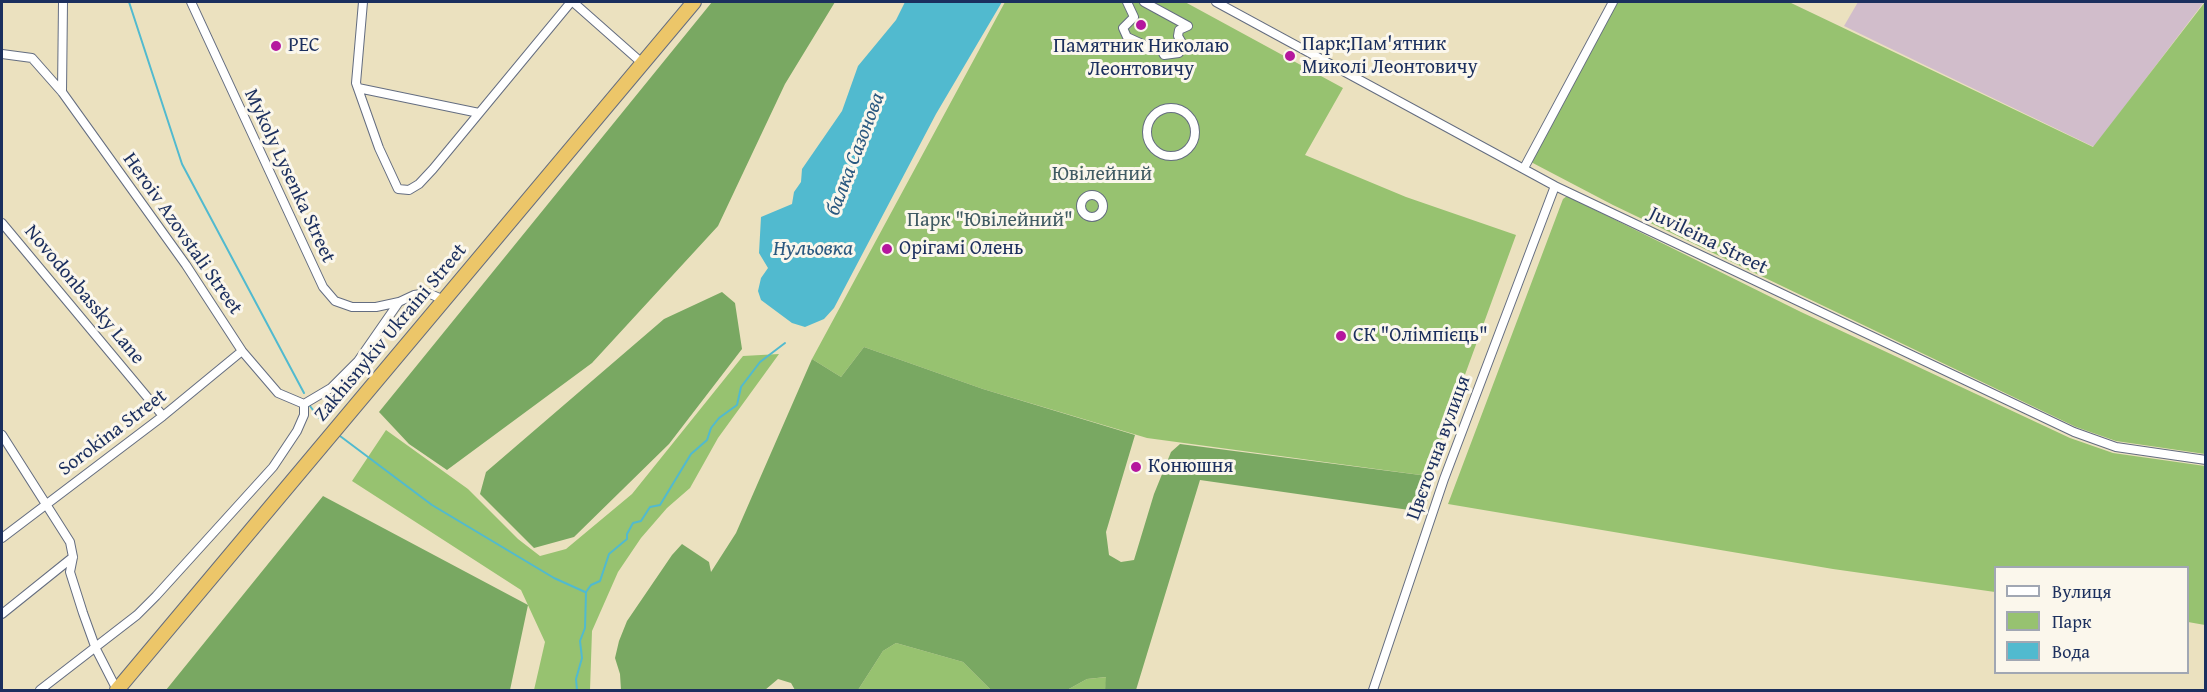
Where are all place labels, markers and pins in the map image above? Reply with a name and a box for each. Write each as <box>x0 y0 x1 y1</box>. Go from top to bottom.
marker: Памятник Николаю Леонтовичу <box>1134 18 1148 32</box>
place label: Парк;Пам'ятник Миколі Леонтовичу <box>1302 33 1478 80</box>
place label: РЕС <box>288 34 320 58</box>
place label: Памятник Николаю Леонтовичу <box>1053 35 1229 82</box>
marker: РЕС <box>269 39 283 53</box>
marker: Парк;Пам'ятник Миколі Леонтовичу <box>1283 49 1297 63</box>
place label: Орігамі Олень <box>899 237 1023 261</box>
marker: Орігамі Олень <box>880 242 894 256</box>
place label: СК "Олімпієць" <box>1353 324 1488 348</box>
marker: СК "Олімпієць" <box>1334 329 1348 343</box>
place label: Конюшня <box>1148 455 1233 479</box>
marker: Конюшня <box>1129 460 1143 474</box>

